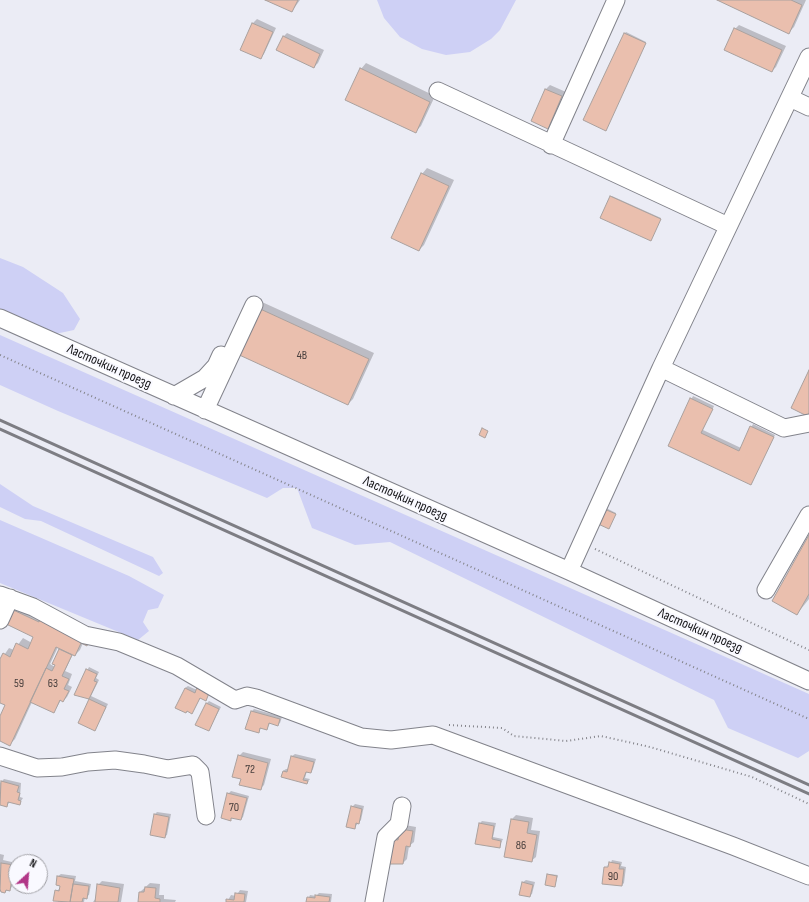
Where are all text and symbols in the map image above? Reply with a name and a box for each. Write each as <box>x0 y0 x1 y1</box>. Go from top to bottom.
street label: Ласточкин проезд <box>64 341 154 393</box>
house number: 4В <box>297 349 307 363</box>
street label: Ласточкин проезд <box>360 473 450 525</box>
street label: Ласточкин проезд <box>655 605 745 657</box>
house number: 59 <box>14 677 24 691</box>
house number: 63 <box>48 677 58 691</box>
house number: 72 <box>245 763 255 777</box>
house number: 70 <box>229 801 239 815</box>
house number: 86 <box>516 839 526 853</box>
north arrow <box>8 854 48 894</box>
text: N <box>28 857 39 871</box>
house number: 90 <box>608 870 618 884</box>

